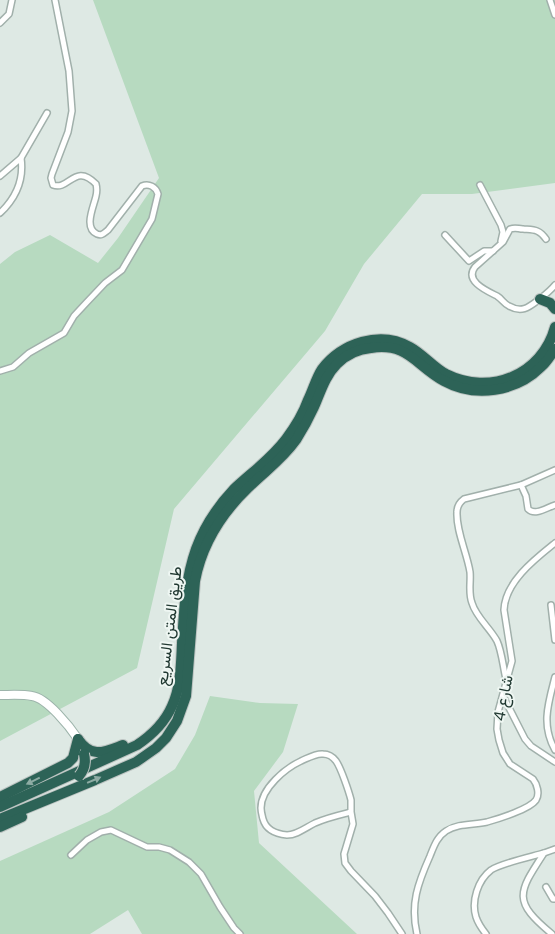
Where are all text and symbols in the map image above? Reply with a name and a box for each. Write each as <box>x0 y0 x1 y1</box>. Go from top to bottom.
street label: طريق المتن السريع <box>151 565 188 687</box>
street label: شارع 4 <box>488 673 519 723</box>
one-way arrow <box>87 776 101 784</box>
one-way arrow <box>26 778 40 786</box>

